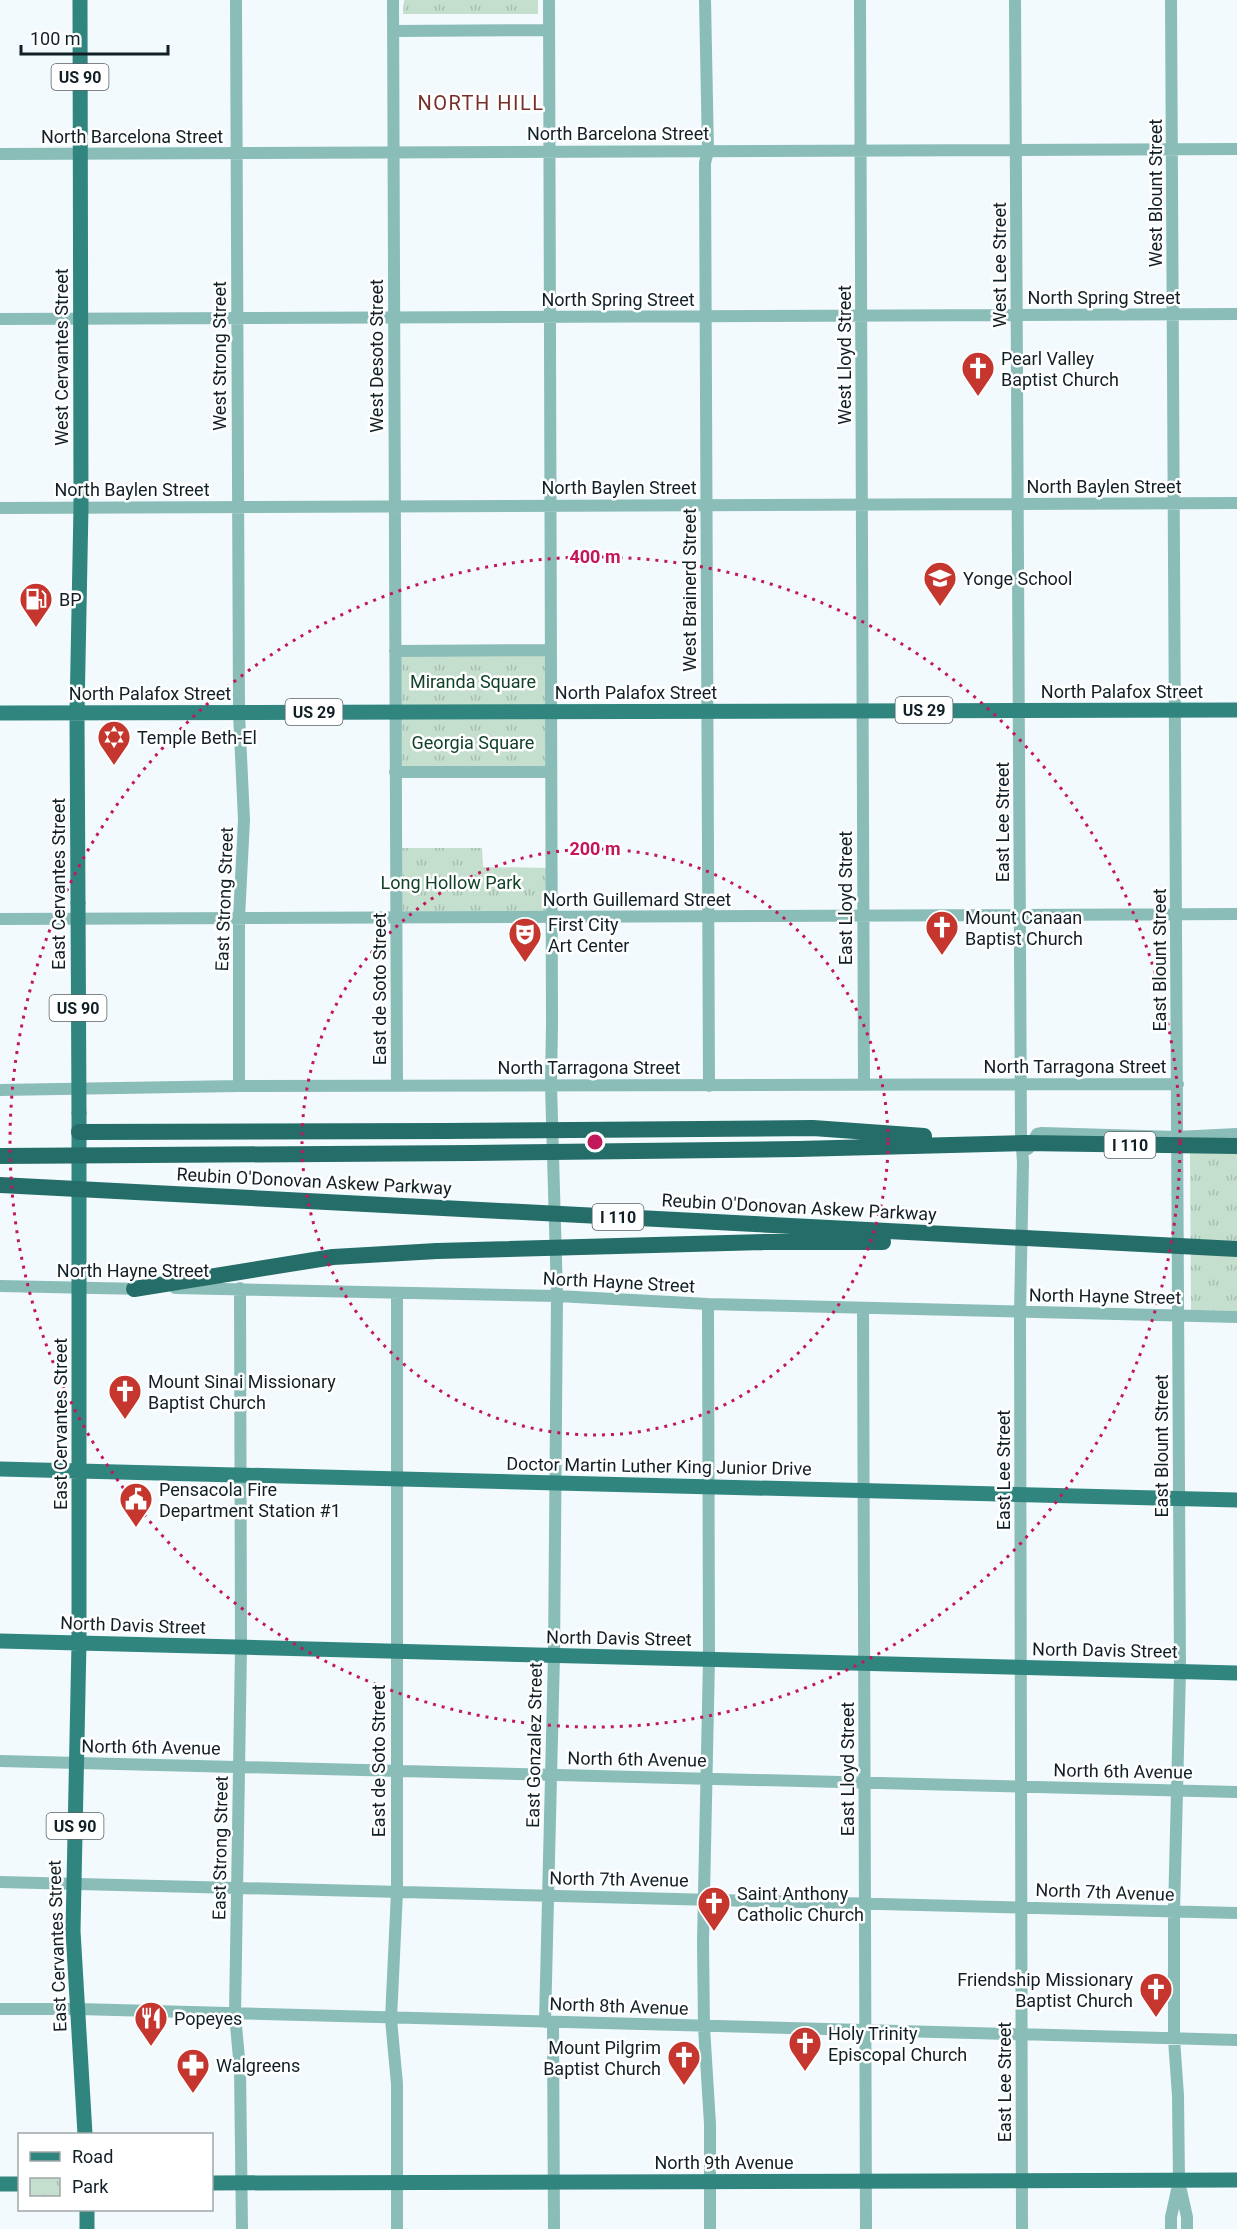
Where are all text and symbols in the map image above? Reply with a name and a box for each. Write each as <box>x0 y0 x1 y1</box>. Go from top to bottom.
scale bar <box>21 18 168 56</box>
text: 100 m <box>30 28 81 49</box>
road number: US 90 <box>52 64 109 90</box>
district label: NORTH HILL <box>418 91 544 115</box>
street label: West Blount Street <box>1145 119 1166 267</box>
street label: North Barcelona Street <box>527 123 709 144</box>
street label: North Barcelona Street <box>41 126 223 147</box>
street label: West Lee Street <box>989 202 1010 328</box>
street label: West Cervantes Street <box>51 268 72 446</box>
street label: West Desoto Street <box>366 279 387 433</box>
street label: West Strong Street <box>209 281 230 431</box>
street label: West Lloyd Street <box>834 285 855 425</box>
street label: North Spring Street <box>1027 287 1181 308</box>
street label: North Spring Street <box>541 289 695 310</box>
place label: Pearl Valley Baptist Church <box>1001 348 1119 390</box>
church icon: Pearl Valley Baptist Church <box>960 350 996 397</box>
street label: North Baylen Street <box>1026 476 1182 497</box>
street label: North Baylen Street <box>541 477 697 498</box>
street label: North Baylen Street <box>54 479 210 500</box>
street label: West Brainerd Street <box>679 508 700 672</box>
text: 400 m <box>569 546 621 567</box>
school or university icon: Yonge School <box>922 560 958 607</box>
place label: Yonge School <box>963 568 1073 589</box>
fuel station icon: BP <box>18 581 54 628</box>
place label: BP <box>59 589 82 610</box>
park label: Miranda Square <box>410 671 536 692</box>
street label: North Palafox Street <box>1041 681 1203 702</box>
street label: North Palafox Street <box>555 682 717 703</box>
street label: North Palafox Street <box>69 683 231 704</box>
road number: US 29 <box>896 697 952 723</box>
road number: US 29 <box>286 699 342 725</box>
synagogue icon: Temple Beth-El <box>96 719 132 766</box>
place label: Temple Beth-El <box>137 727 257 748</box>
park label: Georgia Square <box>412 732 534 753</box>
street label: East Lee Street <box>992 762 1013 882</box>
street label: East Cervantes Street <box>48 798 69 970</box>
street label: East Strong Street <box>211 826 237 972</box>
street label: East Lloyd Street <box>835 831 856 965</box>
text: 200 m <box>569 838 621 859</box>
park label: Long Hollow Park <box>381 872 522 893</box>
street label: East Blount Street <box>1149 888 1170 1032</box>
street label: North Guillemard Street <box>543 889 731 910</box>
place label: Mount Canaan Baptist Church <box>965 907 1083 949</box>
church icon: Mount Canaan Baptist Church <box>924 909 960 956</box>
street label: East de Soto Street <box>369 913 390 1065</box>
place label: First City Art Center <box>548 914 629 956</box>
theatre icon: First City Art Center <box>507 916 543 963</box>
road number: US 90 <box>50 995 106 1021</box>
street label: North Tarragona Street <box>984 1056 1167 1077</box>
street label: North Tarragona Street <box>498 1057 681 1078</box>
centre of rings <box>585 1132 605 1152</box>
road number: I 110 <box>1104 1132 1156 1158</box>
street label: Reubin O'Donovan Askew Parkway <box>176 1163 453 1199</box>
street label: Reubin O'Donovan Askew Parkway <box>661 1189 938 1225</box>
road number: I 110 <box>592 1204 644 1230</box>
street label: North Hayne Street <box>57 1260 209 1281</box>
street label: North Hayne Street <box>542 1268 696 1296</box>
street label: North Hayne Street <box>1029 1284 1181 1308</box>
street label: East Cervantes Street <box>50 1338 71 1510</box>
place label: Mount Sinai Missionary Baptist Church <box>148 1371 336 1413</box>
church icon: Mount Sinai Missionary Baptist Church <box>107 1373 143 1420</box>
street label: East Blount Street <box>1151 1374 1172 1518</box>
street label: East Lee Street <box>993 1410 1014 1530</box>
street label: Doctor Martin Luther King Junior Drive <box>506 1453 812 1479</box>
place label: Pensacola Fire Department Station #1 <box>159 1479 341 1521</box>
public building icon: Pensacola Fire Department Station #1 <box>118 1481 154 1528</box>
street label: North Davis Street <box>60 1612 206 1638</box>
street label: North Davis Street <box>546 1626 692 1650</box>
street label: North Davis Street <box>1032 1638 1178 1662</box>
street label: East Gonzalez Street <box>522 1662 546 1828</box>
street label: East de Soto Street <box>368 1685 389 1837</box>
street label: East Lloyd Street <box>837 1702 858 1836</box>
street label: North 6th Avenue <box>81 1735 221 1759</box>
street label: North 6th Avenue <box>567 1747 707 1771</box>
street label: North 6th Avenue <box>1053 1759 1193 1783</box>
street label: East Strong Street <box>208 1776 232 1920</box>
road number: US 90 <box>46 1813 104 1839</box>
street label: East Cervantes Street <box>43 1859 70 2032</box>
street label: North 7th Avenue <box>549 1867 689 1891</box>
street label: North 7th Avenue <box>1035 1879 1175 1905</box>
place label: Saint Anthony Catholic Church <box>737 1883 864 1925</box>
church icon: Saint Anthony Catholic Church <box>696 1885 732 1932</box>
place label: Friendship Missionary Baptist Church <box>957 1969 1133 2011</box>
church icon: Friendship Missionary Baptist Church <box>1138 1971 1174 2018</box>
street label: North 8th Avenue <box>549 1993 689 2019</box>
restaurant icon: Popeyes <box>133 2000 169 2047</box>
place label: Popeyes <box>174 2008 242 2029</box>
street label: East Lee Street <box>994 2022 1015 2142</box>
place label: Holy Trinity Episcopal Church <box>828 2023 967 2065</box>
church icon: Holy Trinity Episcopal Church <box>787 2025 823 2072</box>
place label: Mount Pilgrim Baptist Church <box>543 2037 661 2079</box>
church icon: Mount Pilgrim Baptist Church <box>666 2039 702 2086</box>
pharmacy icon: Walgreens <box>175 2047 211 2094</box>
place label: Walgreens <box>216 2055 300 2076</box>
legend <box>18 2133 213 2211</box>
text: Road <box>72 2146 113 2167</box>
street label: North 9th Avenue <box>654 2152 794 2173</box>
text: Park <box>72 2176 109 2197</box>

